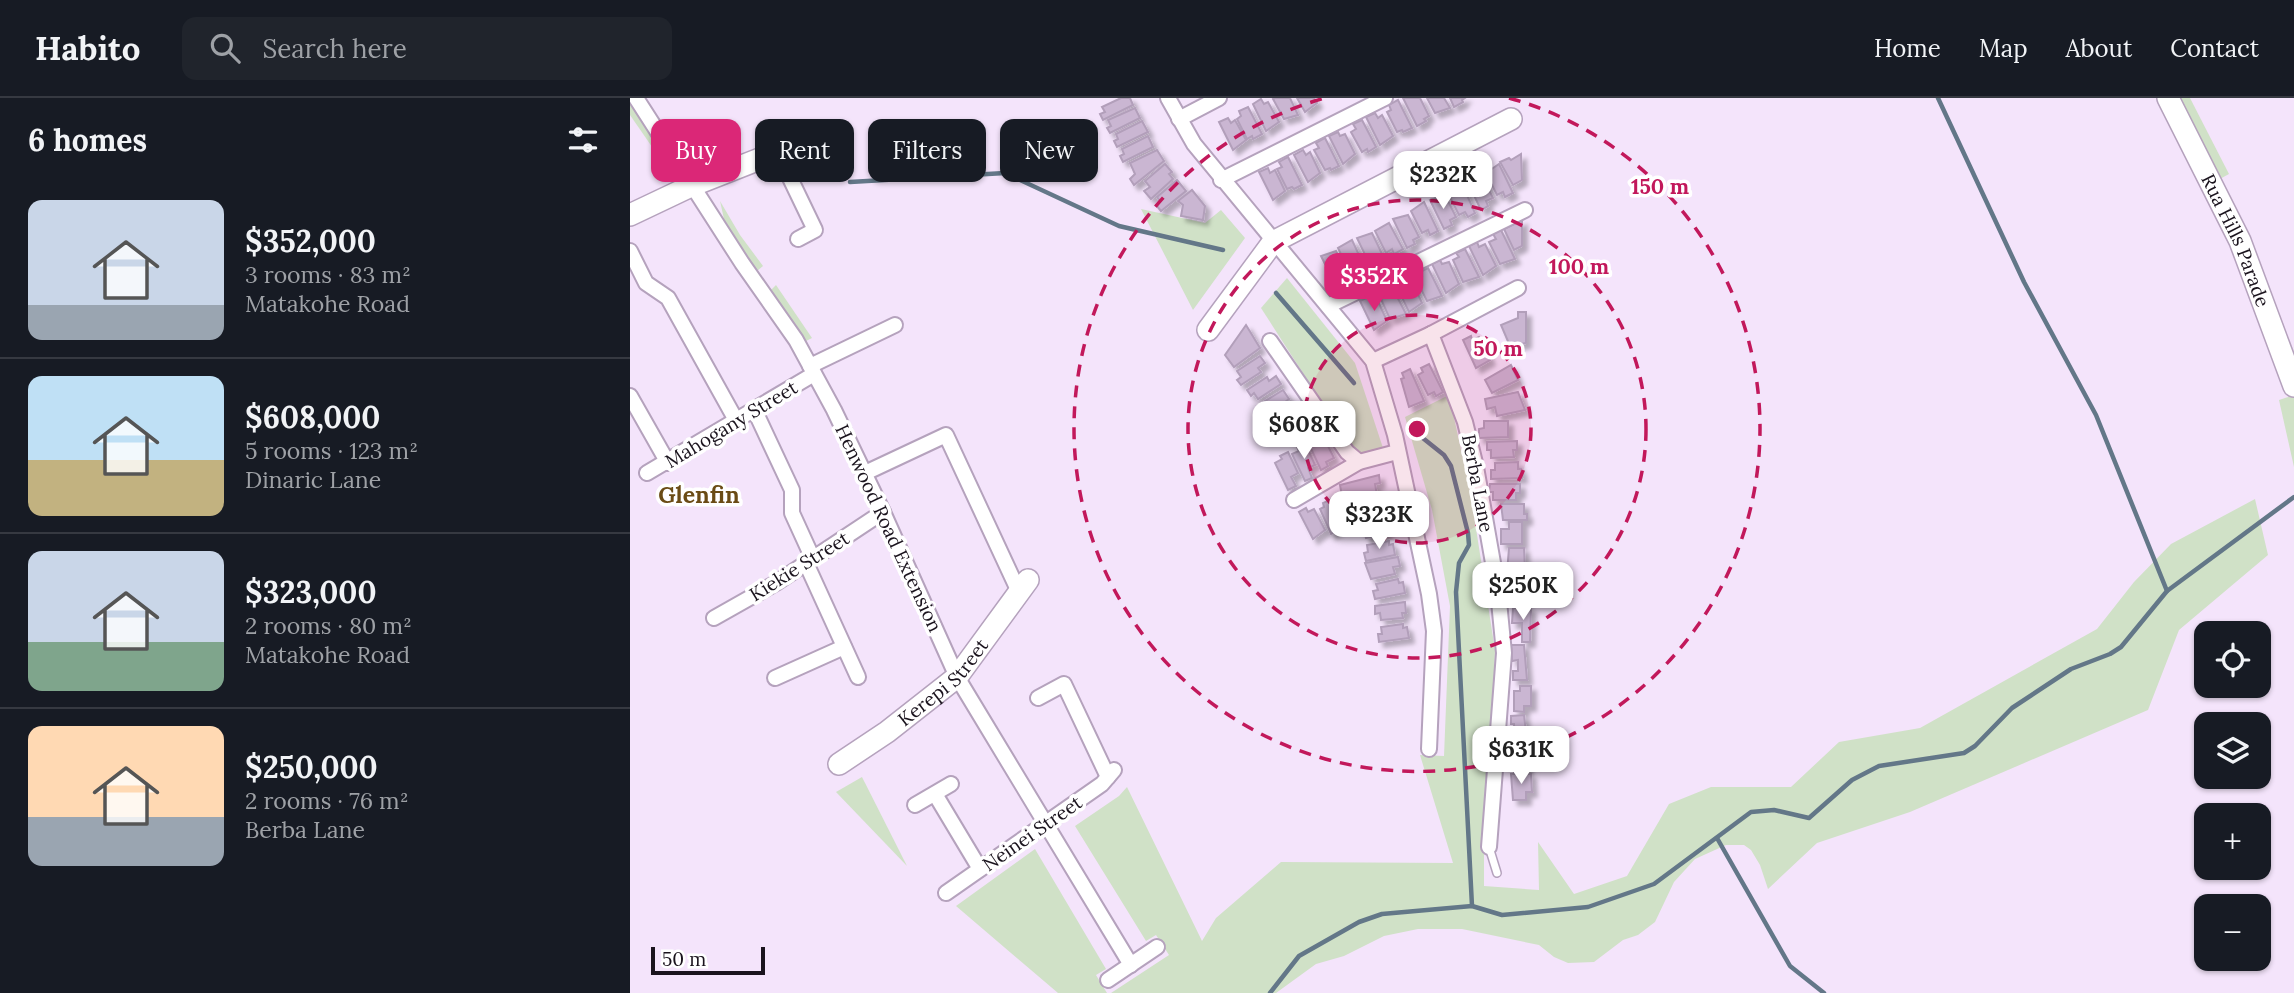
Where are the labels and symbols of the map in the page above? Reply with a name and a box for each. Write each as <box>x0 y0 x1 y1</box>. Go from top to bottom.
pin: $232K <box>1394 152 1492 211</box>
street label: Rua Hills Parade <box>2196 170 2275 310</box>
text: 150 m <box>1631 173 1689 200</box>
text: 100 m <box>1549 253 1609 280</box>
pin: $352K <box>1325 254 1423 313</box>
text: 50 m <box>1473 335 1523 362</box>
street label: Mahogany Street <box>660 375 802 473</box>
pin: $608K <box>1255 402 1353 461</box>
centre of rings <box>1405 417 1429 441</box>
street label: Henwood Road Extension <box>830 420 948 636</box>
street label: Berba Lane <box>1457 432 1499 534</box>
district label: Glenfin <box>658 480 740 509</box>
pin: $323K <box>1330 491 1428 551</box>
street label: Kiekie Street <box>745 525 854 606</box>
pin: $250K <box>1474 562 1572 622</box>
street label: Kerepi Street <box>893 633 994 731</box>
pin: $631K <box>1472 726 1570 786</box>
street label: Neinei Street <box>978 790 1087 876</box>
scale bar <box>651 944 765 976</box>

